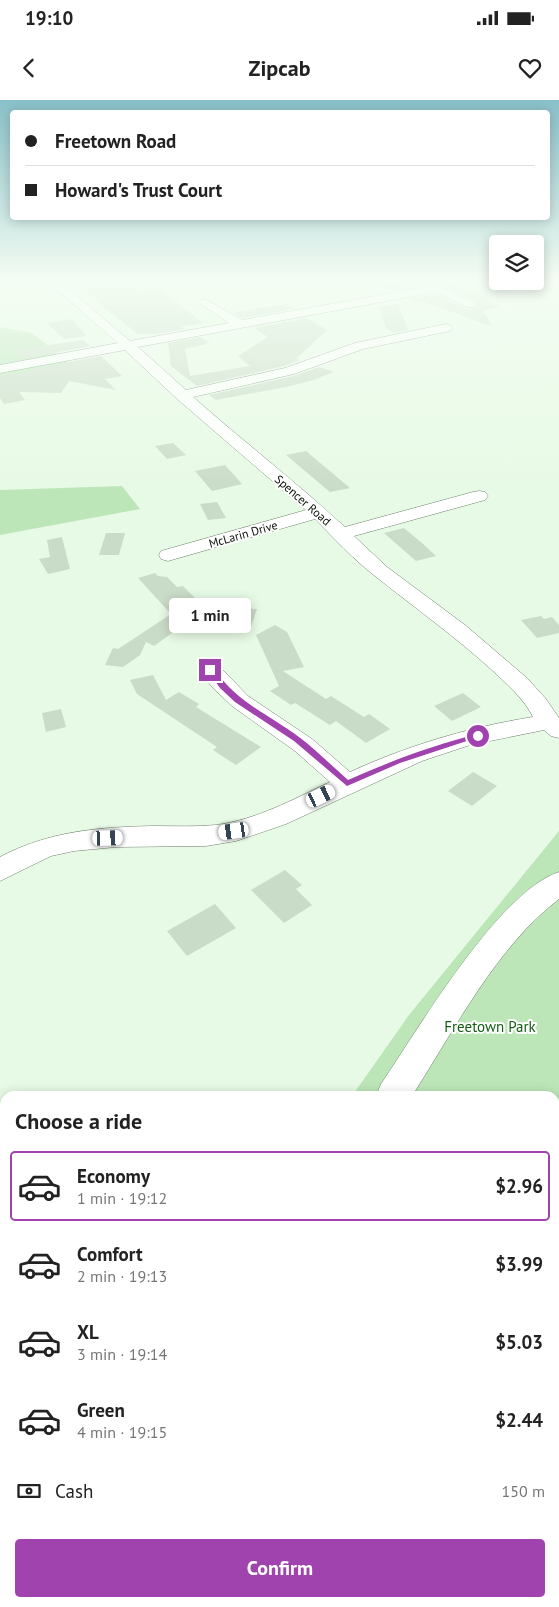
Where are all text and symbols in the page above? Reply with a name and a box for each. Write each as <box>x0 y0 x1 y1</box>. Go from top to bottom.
text: 19:10 <box>25 6 73 30</box>
icon: back <box>15 54 43 82</box>
text: Zipcab <box>249 54 310 82</box>
icon: heart <box>516 54 544 82</box>
text: Freetown Road <box>55 129 176 153</box>
text: Howard's Trust Court <box>55 178 222 202</box>
map controls <box>489 235 544 290</box>
button: layers <box>489 235 544 290</box>
street label: Spencer Road <box>272 472 334 528</box>
street label: McLarin Drive <box>207 517 279 551</box>
callout: 1 min <box>169 598 251 632</box>
text: 1 min <box>190 605 230 625</box>
route end <box>199 659 221 681</box>
route start <box>467 725 489 747</box>
car <box>304 783 337 809</box>
car <box>218 821 249 841</box>
car <box>92 830 123 846</box>
park label: Freetown Park <box>444 1017 537 1036</box>
text: Choose a ride <box>15 1107 142 1135</box>
icon: car <box>17 1164 62 1209</box>
text: Economy <box>77 1164 150 1188</box>
text: $2.96 <box>495 1174 543 1198</box>
text: 1 min · 19:12 <box>77 1188 167 1208</box>
icon: car <box>17 1242 62 1287</box>
text: Comfort <box>77 1242 143 1266</box>
text: $3.99 <box>495 1252 543 1276</box>
text: 2 min · 19:13 <box>77 1266 167 1286</box>
icon: car <box>17 1320 62 1365</box>
text: XL <box>77 1320 99 1344</box>
text: $5.03 <box>495 1330 543 1354</box>
text: 3 min · 19:14 <box>77 1344 167 1364</box>
icon: car <box>17 1398 62 1443</box>
text: Green <box>77 1398 125 1422</box>
text: $2.44 <box>495 1408 543 1432</box>
text: 4 min · 19:15 <box>77 1422 167 1442</box>
icon: cash <box>15 1477 43 1505</box>
text: Cash <box>55 1479 93 1503</box>
text: 150 m <box>502 1481 545 1501</box>
button: Confirm <box>15 1539 545 1597</box>

